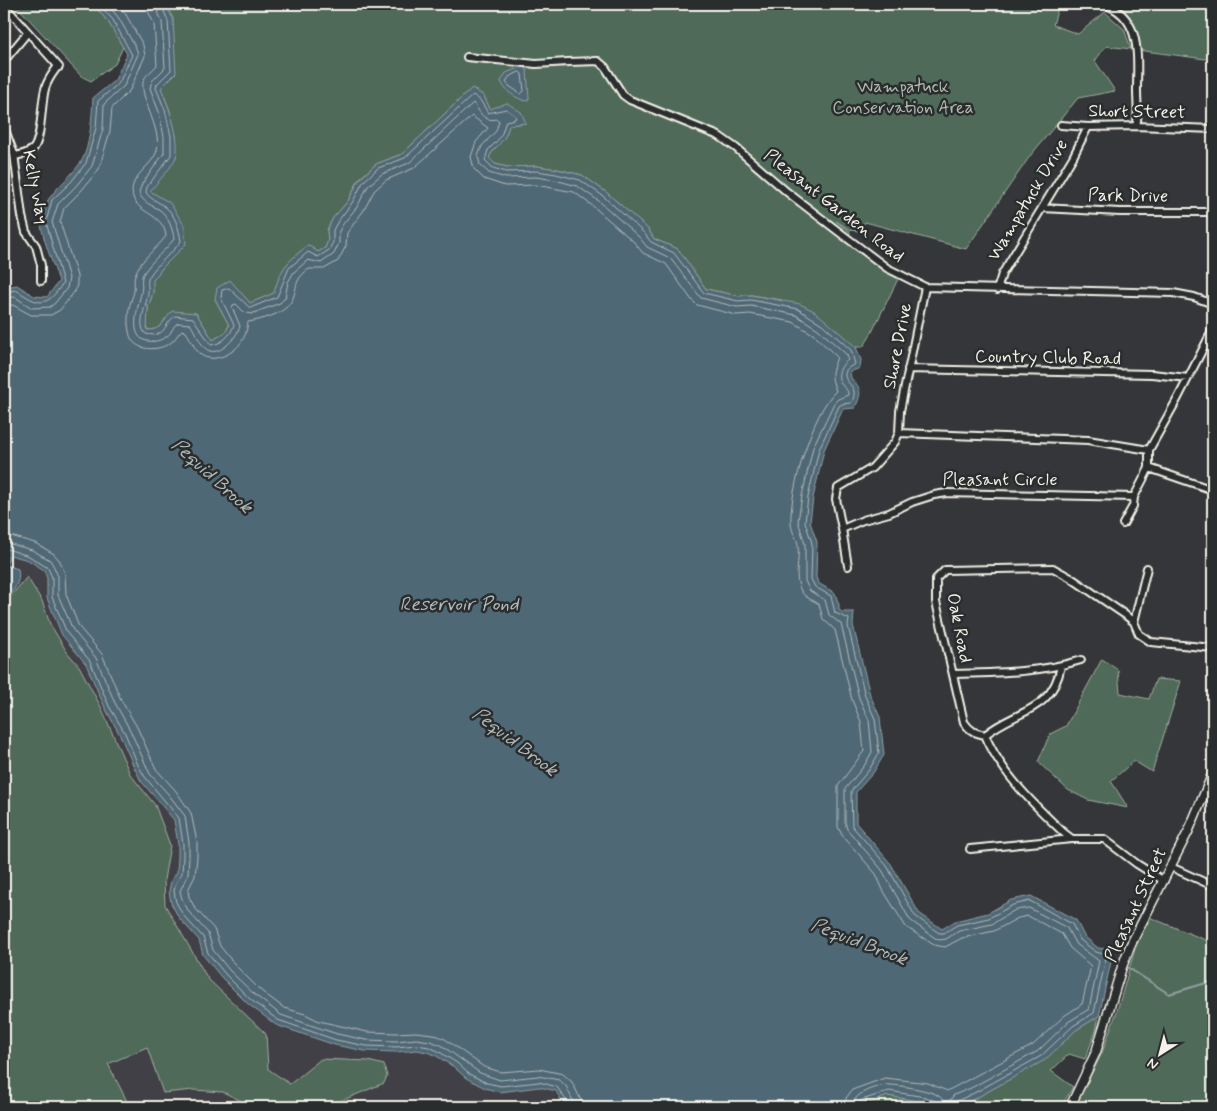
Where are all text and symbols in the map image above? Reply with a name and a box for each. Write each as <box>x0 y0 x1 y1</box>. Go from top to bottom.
park label: Wampatuck Conservation Area <box>832 75 974 120</box>
street label: Short Street <box>1088 99 1186 125</box>
street label: Wampatuck Drive <box>982 135 1074 265</box>
street label: Pleasant Garden Road <box>759 144 909 268</box>
street label: Kelly Way <box>16 148 54 226</box>
street label: Park Drive <box>1088 183 1168 209</box>
street label: Shore Drive <box>878 301 918 391</box>
street label: Country Club Road <box>975 345 1121 371</box>
water label: Pequid Brook <box>166 433 259 520</box>
street label: Pleasant Circle <box>942 468 1058 492</box>
street label: Oak Road <box>940 591 978 665</box>
water label: Reservoir Pond <box>399 592 520 617</box>
water label: Pequid Brook <box>467 702 564 783</box>
street label: Pleasant Street <box>1099 844 1173 966</box>
water label: Pequid Brook <box>807 912 912 972</box>
north arrow <box>1134 1028 1184 1078</box>
text: N <box>1144 1054 1162 1074</box>

